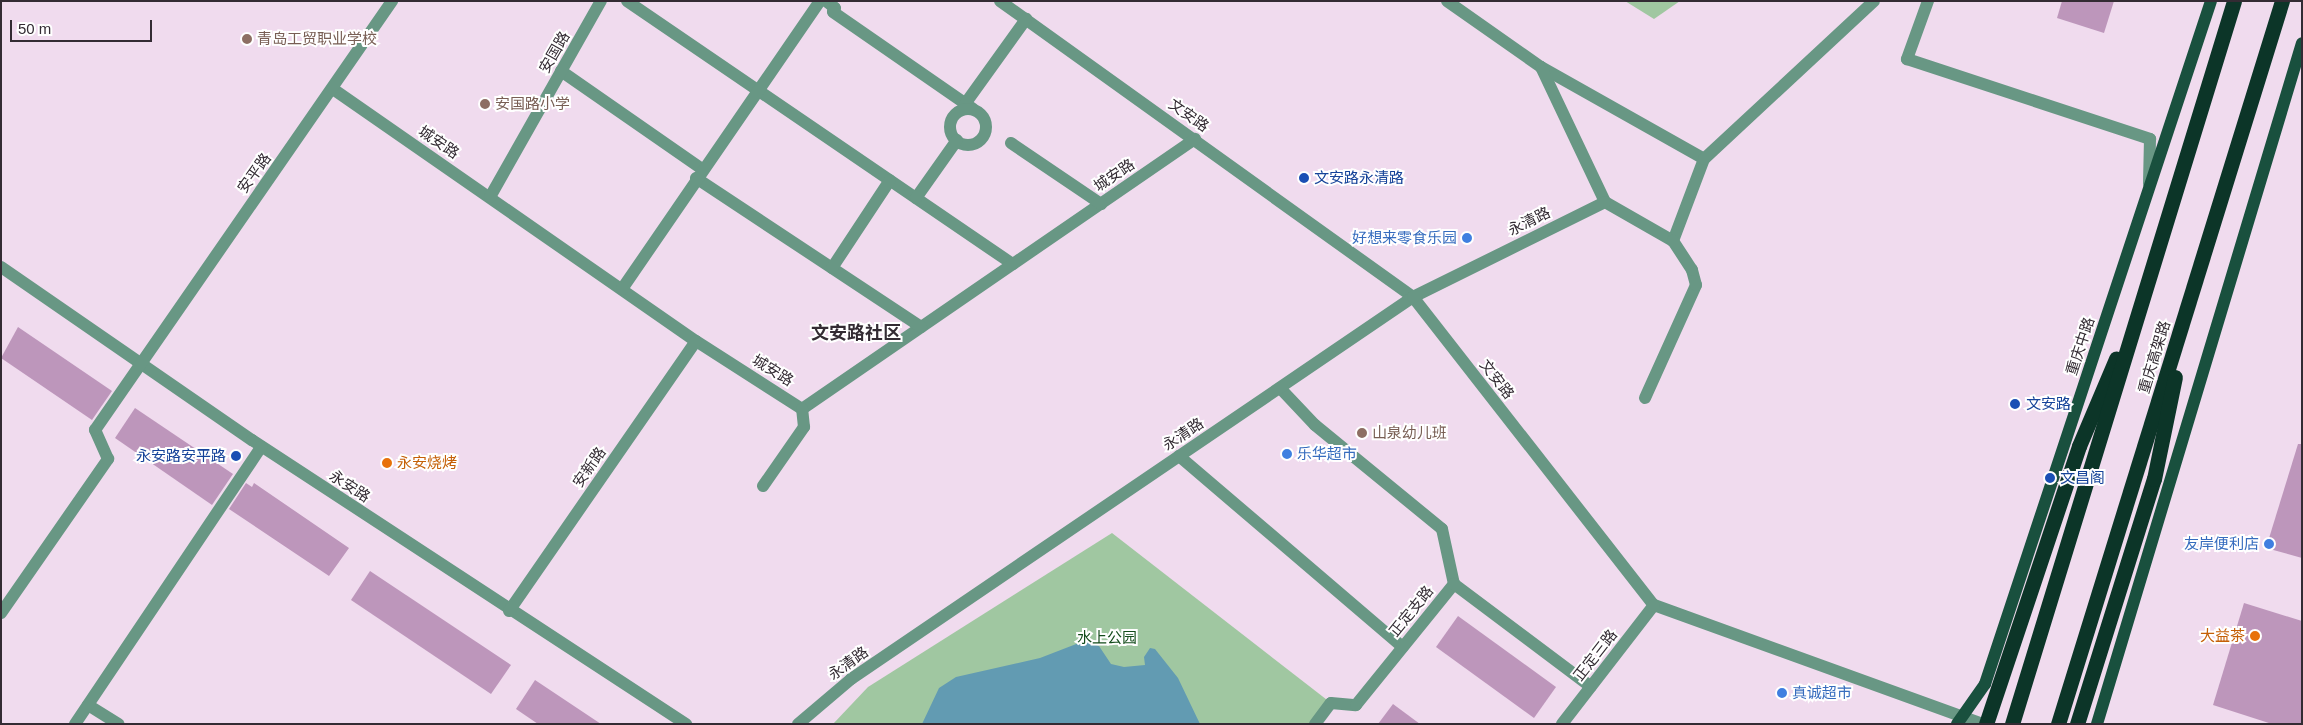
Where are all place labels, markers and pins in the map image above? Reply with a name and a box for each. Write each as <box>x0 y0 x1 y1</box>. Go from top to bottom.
place label: 青岛工贸职业学校 <box>257 30 377 48</box>
marker: 青岛工贸职业学校 <box>241 33 253 45</box>
place label: 安国路小学 <box>495 95 570 113</box>
marker: 安国路小学 <box>479 98 491 110</box>
place label: 文安路永清路 <box>1314 169 1404 187</box>
marker: 文安路永清路 <box>1298 172 1310 184</box>
place label: 好想来零食乐园 <box>1352 229 1457 247</box>
marker: 好想来零食乐园 <box>1461 232 1473 244</box>
place label: 文安路 <box>2026 395 2071 413</box>
marker: 文安路 <box>2008 397 2022 411</box>
place label: 山泉幼儿班 <box>1372 424 1447 442</box>
marker: 山泉幼儿班 <box>1356 427 1368 439</box>
place label: 乐华超市 <box>1297 445 1357 463</box>
place label: 永安路安平路 <box>136 447 226 465</box>
marker: 乐华超市 <box>1281 448 1293 460</box>
marker: 永安路安平路 <box>230 450 242 462</box>
place label: 永安烧烤 <box>397 454 457 472</box>
marker: 永安烧烤 <box>381 457 393 469</box>
place label: 文昌阁 <box>2060 469 2105 487</box>
marker: 文昌阁 <box>2044 472 2056 484</box>
place label: 友岸便利店 <box>2184 535 2259 553</box>
marker: 友岸便利店 <box>2263 538 2275 550</box>
place label: 大益茶 <box>2200 627 2245 645</box>
marker: 大益茶 <box>2249 630 2261 642</box>
place label: 真诚超市 <box>1792 684 1852 702</box>
marker: 真诚超市 <box>1776 687 1788 699</box>

